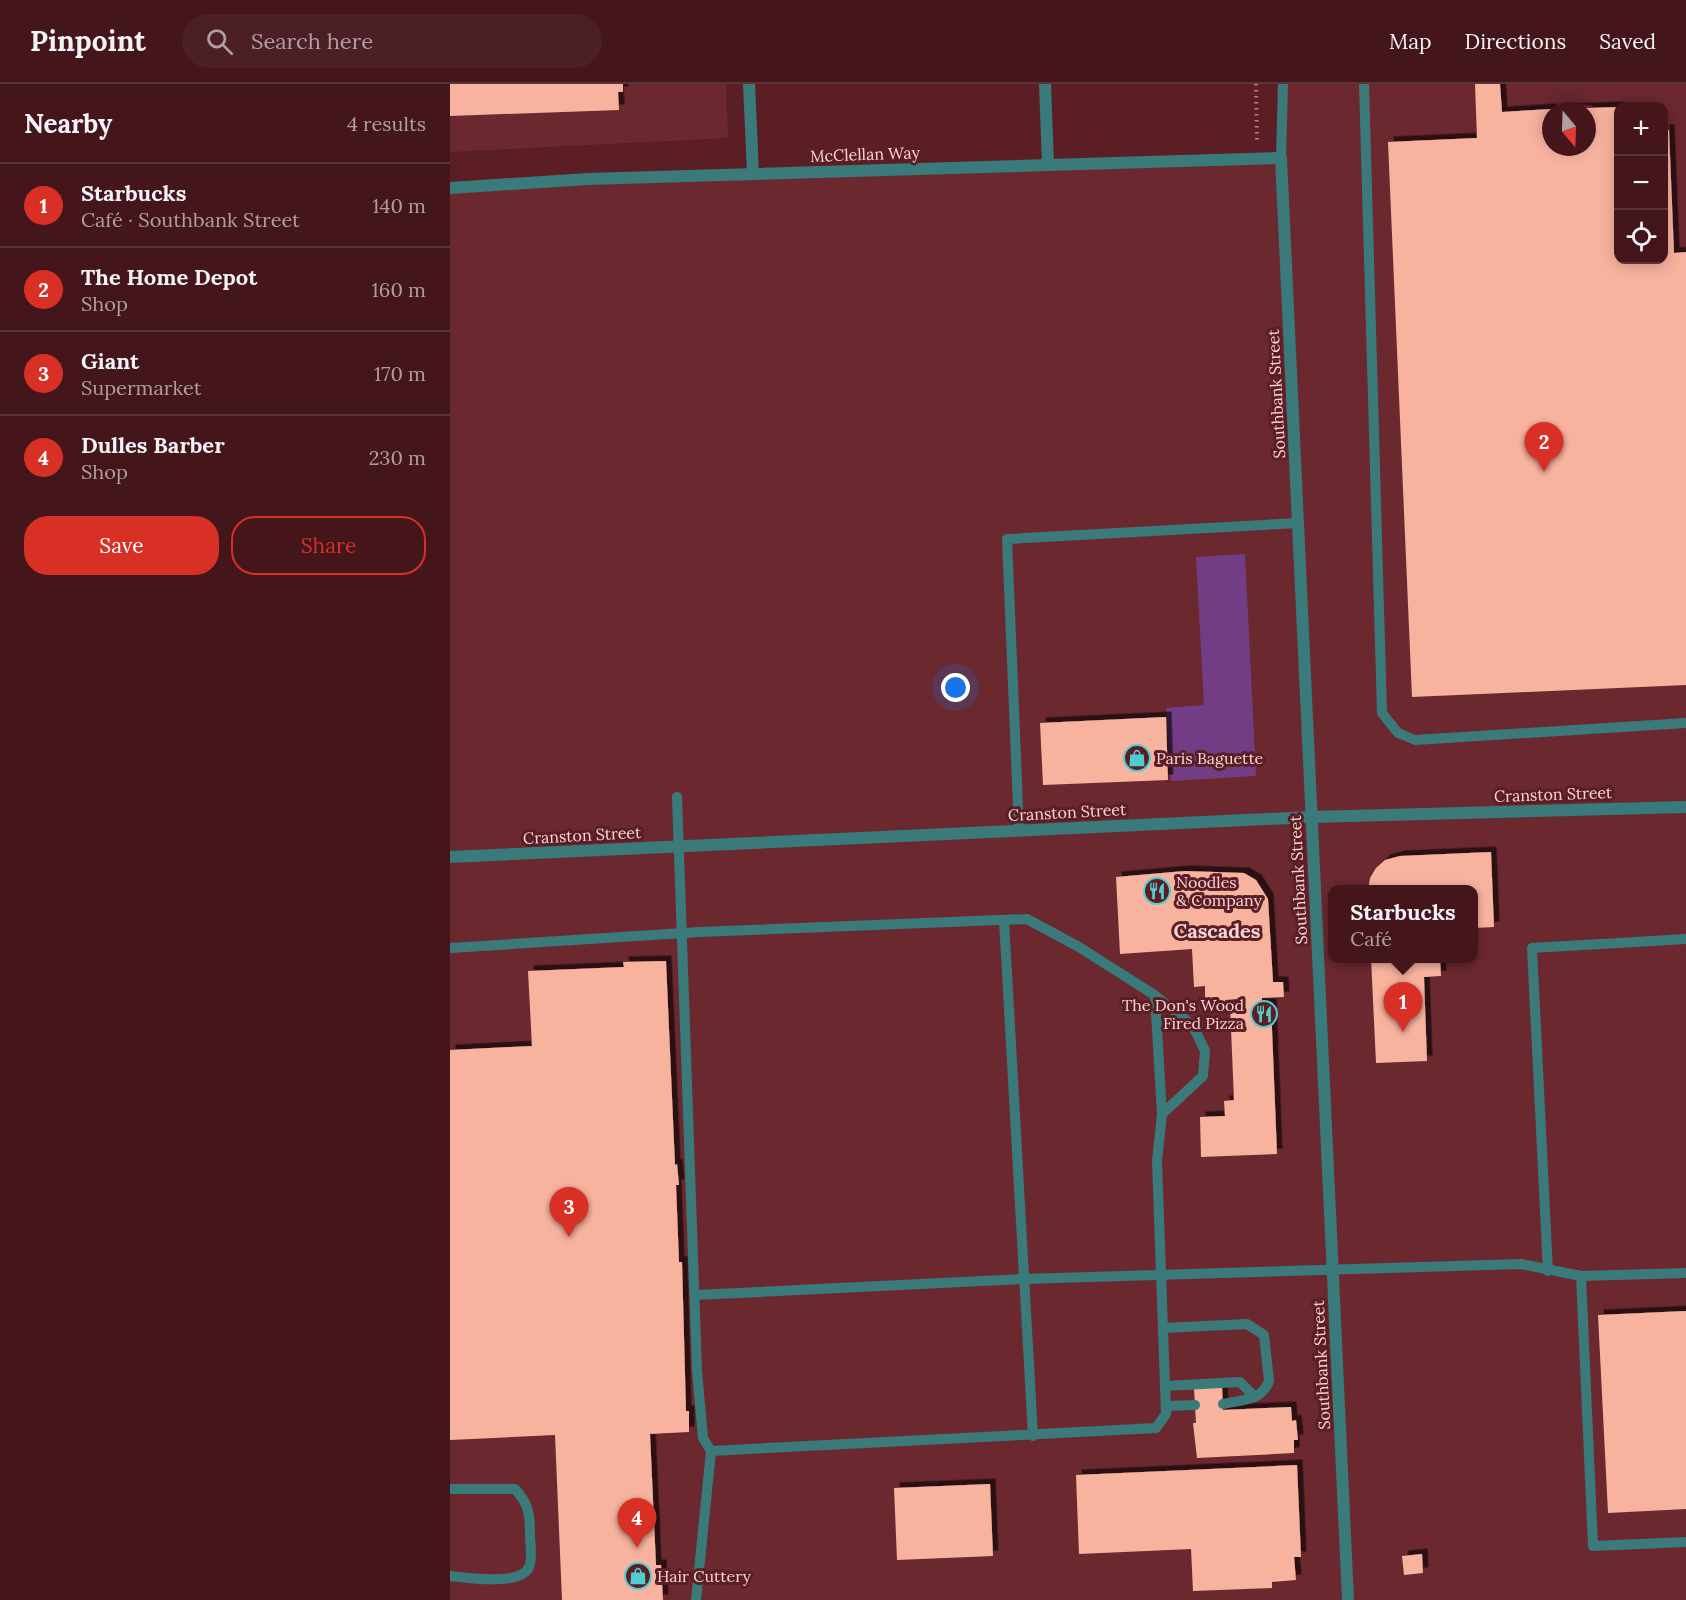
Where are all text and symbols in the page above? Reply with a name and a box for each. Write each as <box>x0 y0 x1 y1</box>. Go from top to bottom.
search box <box>182 14 602 68</box>
text: Pinpoint <box>30 23 146 59</box>
icon: search <box>203 25 236 58</box>
text: Search here <box>251 27 373 55</box>
text: Map <box>1389 28 1432 55</box>
text: Directions <box>1465 28 1566 55</box>
text: Saved <box>1599 28 1656 55</box>
north arrow <box>1542 102 1596 156</box>
map controls <box>1614 102 1668 264</box>
button: + <box>1614 102 1668 156</box>
text: Nearby <box>24 107 112 140</box>
text: 4 results <box>347 111 426 136</box>
street label: McClellan Way <box>810 142 921 166</box>
button: − <box>1614 156 1668 210</box>
text: Starbucks <box>81 179 186 207</box>
text: 1 <box>39 193 48 218</box>
text: 140 m <box>372 193 426 218</box>
text: Café · Southbank Street <box>81 207 300 232</box>
button: locate <box>1614 210 1668 264</box>
text: The Home Depot <box>81 263 257 291</box>
text: 2 <box>38 277 49 302</box>
text: 160 m <box>372 277 426 302</box>
text: Shop <box>81 291 128 316</box>
street label: Southbank Street <box>1263 328 1289 459</box>
text: Giant <box>81 347 139 375</box>
text: 3 <box>38 361 49 386</box>
text: 170 m <box>374 361 426 386</box>
text: Supermarket <box>81 375 201 400</box>
pin: 2 <box>1524 422 1564 472</box>
text: Dulles Barber <box>81 431 225 459</box>
text: 4 <box>38 445 49 470</box>
text: 230 m <box>369 445 426 470</box>
text: Shop <box>81 459 128 484</box>
button: Save <box>24 516 219 575</box>
button: Share <box>231 516 426 575</box>
your location <box>941 673 970 702</box>
shop icon: Paris Baguette <box>1122 743 1152 773</box>
place label: Paris Baguette <box>1156 748 1264 768</box>
street label: Cranston Street <box>1494 782 1613 806</box>
street label: Cranston Street <box>1007 799 1127 825</box>
street label: Southbank Street <box>1285 814 1311 945</box>
street label: Cranston Street <box>522 822 642 848</box>
place label: Noodles & Company <box>1176 872 1263 910</box>
restaurant icon: Noodles & Company <box>1142 876 1172 906</box>
popup <box>1328 885 1478 963</box>
text: Starbucks <box>1350 898 1456 926</box>
district label: Cascades <box>1173 918 1261 943</box>
text: Café <box>1350 926 1392 951</box>
pin: 1 <box>1384 982 1422 1032</box>
place label: The Don's Wood Fired Pizza <box>1122 995 1244 1033</box>
restaurant icon: The Don's Wood Fired Pizza <box>1249 999 1279 1029</box>
pin: 3 <box>550 1188 588 1237</box>
street label: Southbank Street <box>1308 1299 1334 1430</box>
pin: 4 <box>618 1498 657 1548</box>
shop icon: Hair Cuttery <box>623 1561 653 1591</box>
place label: Hair Cuttery <box>657 1566 751 1586</box>

